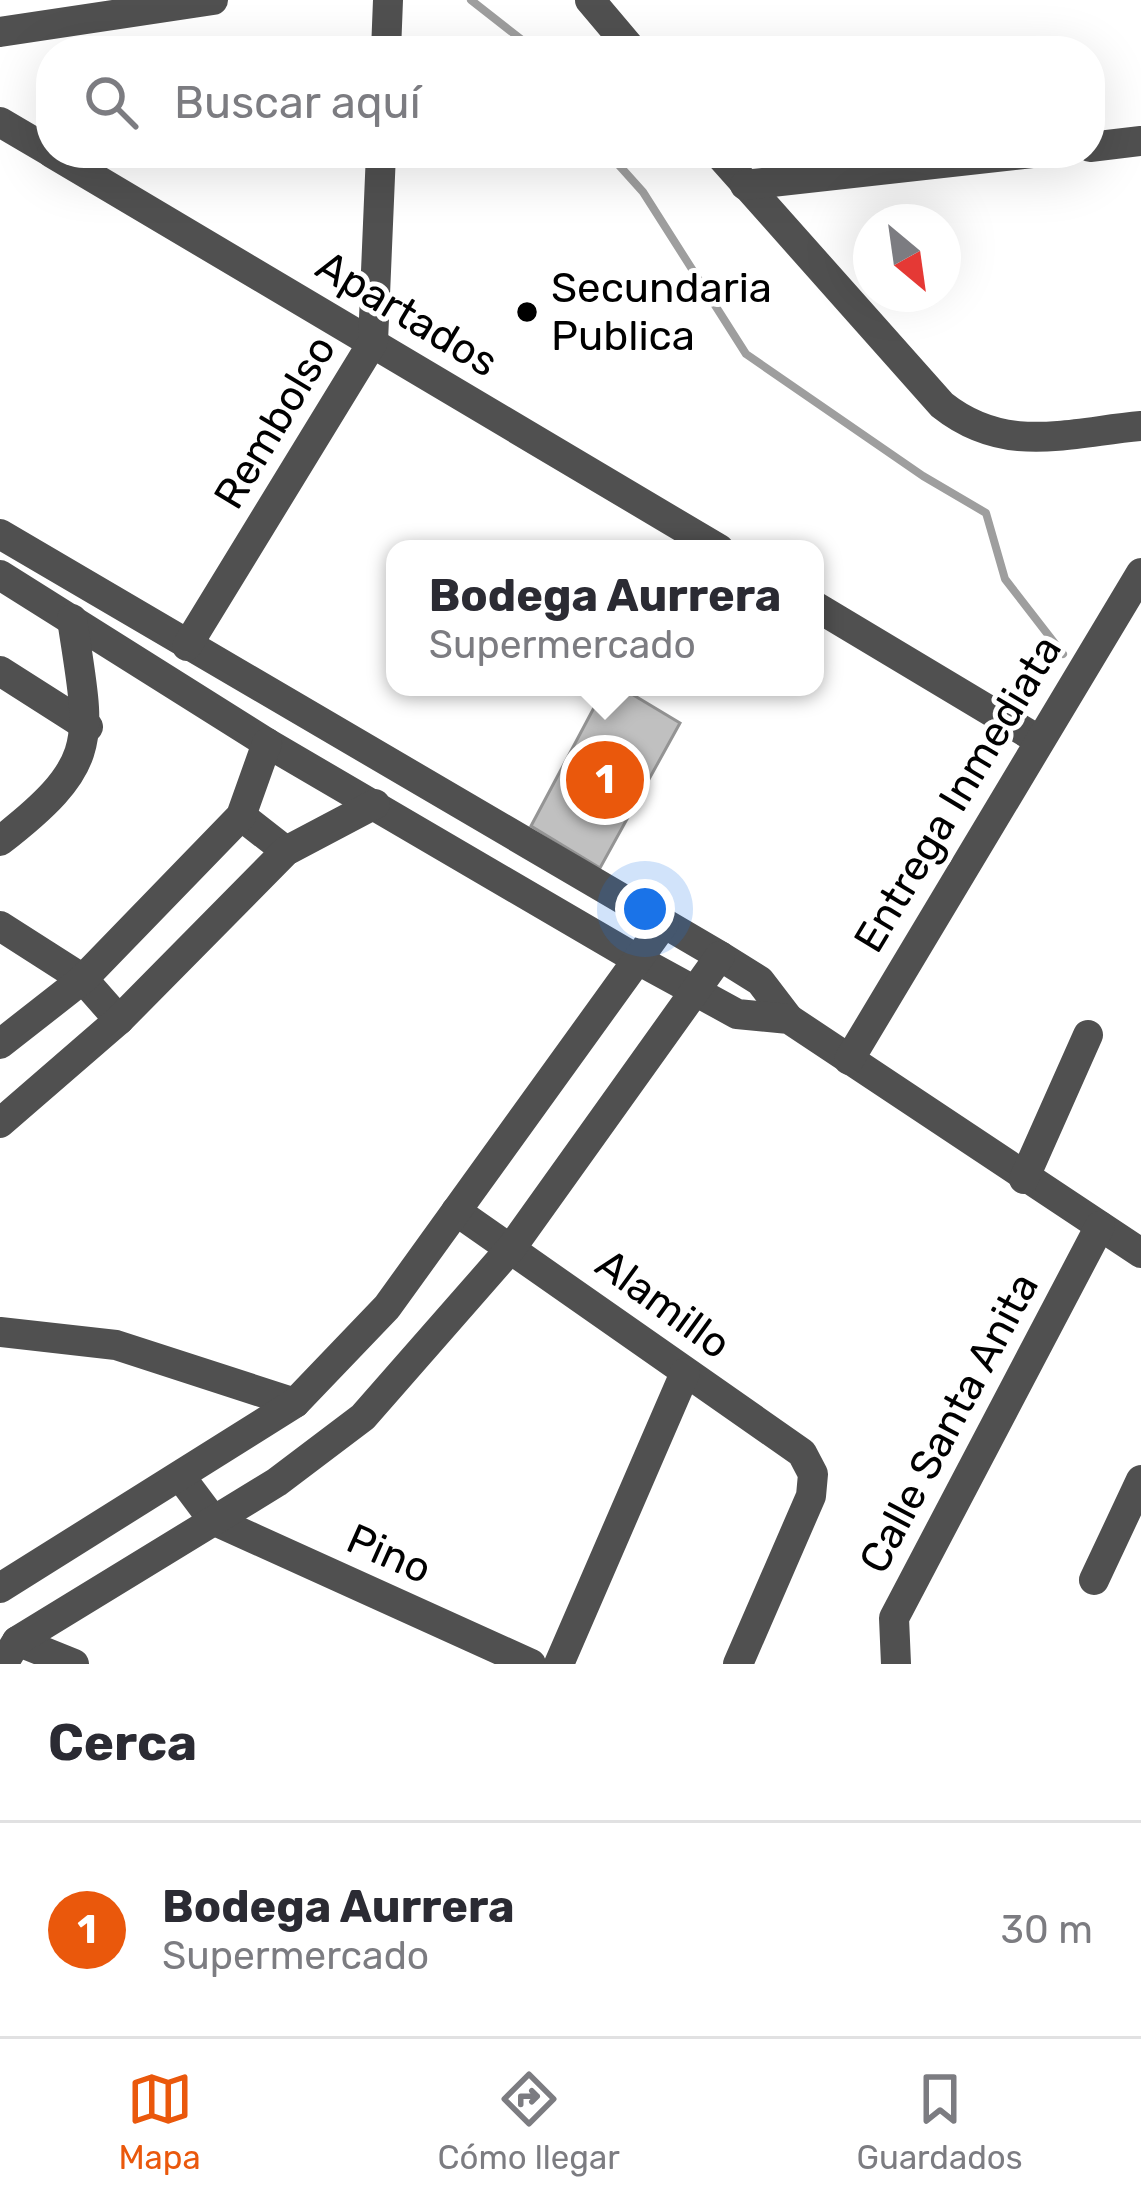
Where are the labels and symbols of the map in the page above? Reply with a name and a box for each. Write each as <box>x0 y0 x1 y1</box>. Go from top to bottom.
north arrow <box>853 204 961 312</box>
street label: Apartados <box>307 240 507 388</box>
place label: Secundaria Publica <box>551 263 772 361</box>
marker: Secundaria Publica <box>514 299 540 325</box>
street label: Rembolso <box>204 326 346 518</box>
street label: Entrega Inmediata <box>844 627 1072 961</box>
pin: 1 <box>566 735 644 825</box>
your location <box>615 879 675 939</box>
street label: Alamillo <box>586 1239 740 1369</box>
street label: Calle Santa Anita <box>849 1265 1049 1581</box>
street label: Pino <box>339 1514 439 1594</box>

